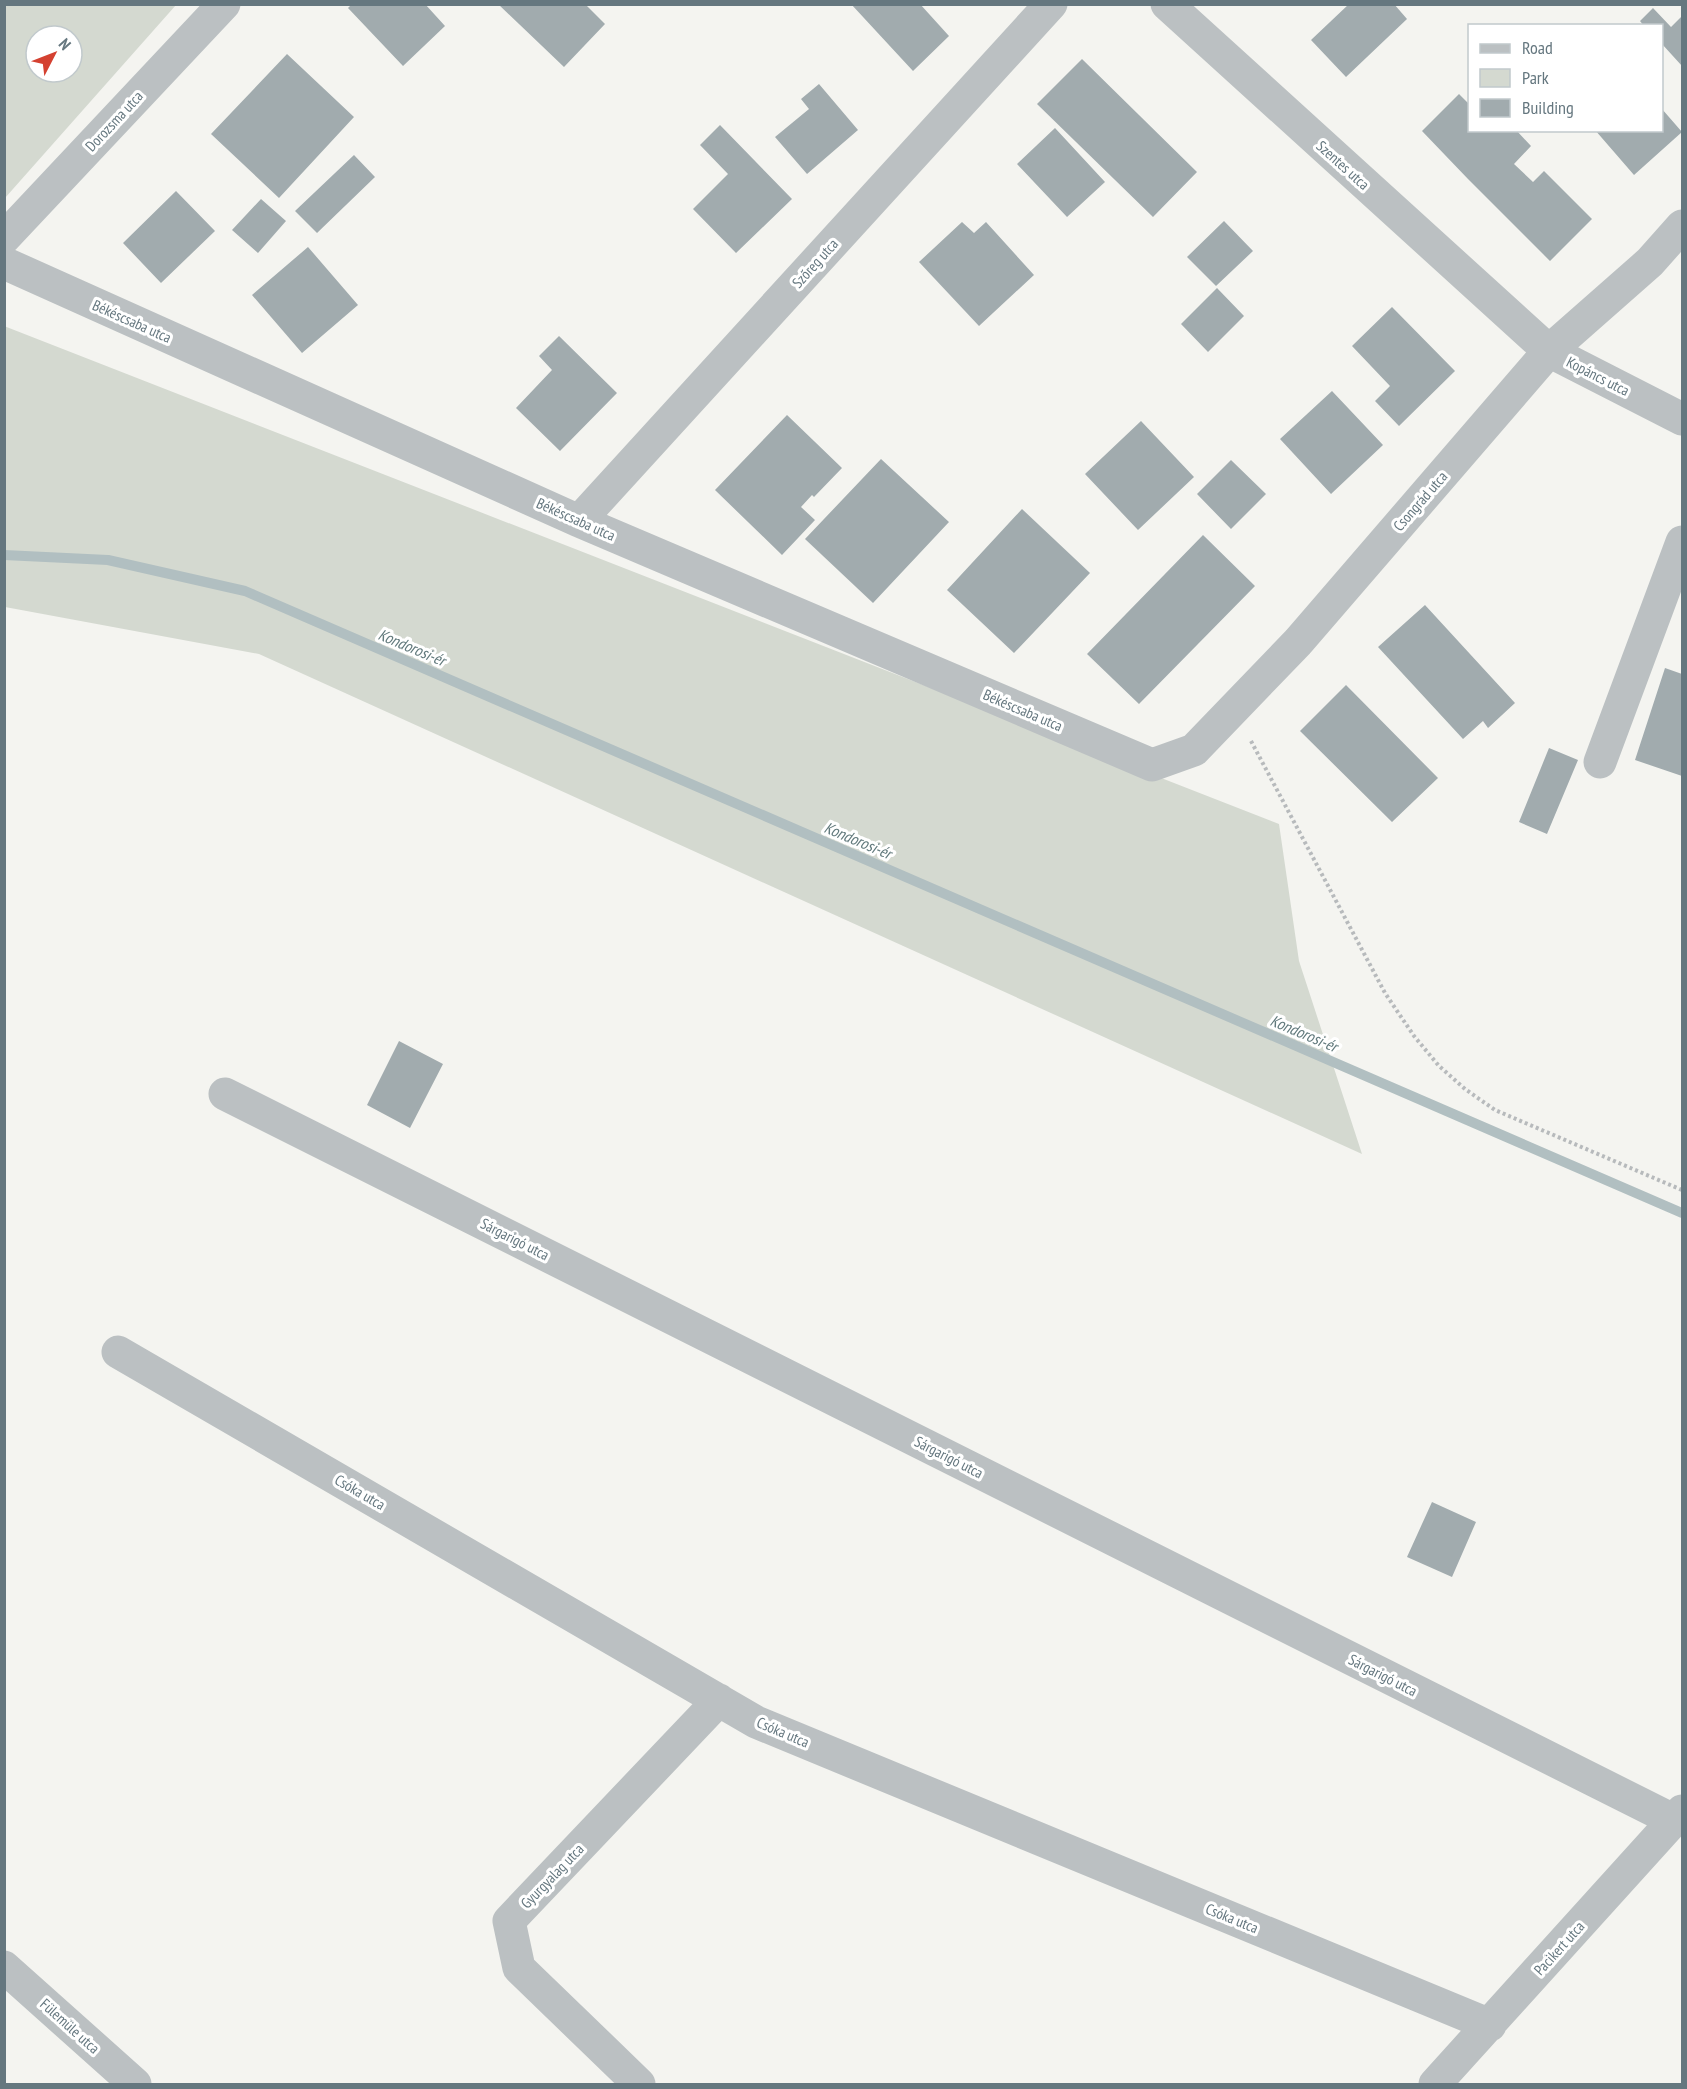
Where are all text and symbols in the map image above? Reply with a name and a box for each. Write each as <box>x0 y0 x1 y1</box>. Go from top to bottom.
north arrow <box>24 24 84 84</box>
legend <box>1468 24 1663 132</box>
text: N <box>55 34 75 54</box>
text: Road <box>1522 36 1553 59</box>
text: Park <box>1522 66 1549 89</box>
street label: Dorozsma utca <box>81 87 147 155</box>
text: Building <box>1522 96 1574 119</box>
street label: Szentes utca <box>1313 136 1373 194</box>
street label: Szőreg utca <box>788 234 842 292</box>
street label: Békéscsaba utca <box>90 295 174 347</box>
street label: Kopáncs utca <box>1563 352 1633 400</box>
street label: Csongrád utca <box>1389 467 1451 535</box>
street label: Békéscsaba utca <box>534 493 618 545</box>
water label: Kondorosi-ér <box>375 624 451 671</box>
street label: Békéscsaba utca <box>981 685 1065 735</box>
water label: Kondorosi-ér <box>821 817 897 864</box>
water label: Kondorosi-ér <box>1267 1010 1343 1057</box>
street label: Sárgarigó utca <box>478 1214 552 1264</box>
street label: Sárgarigó utca <box>912 1432 986 1482</box>
street label: Csóka utca <box>331 1470 389 1514</box>
street label: Sárgarigó utca <box>1346 1650 1420 1700</box>
street label: Csóka utca <box>754 1712 812 1752</box>
street label: Gyurgyalag utca <box>516 1840 588 1912</box>
street label: Csóka utca <box>1203 1899 1261 1937</box>
street label: Pacikert utca <box>1530 1917 1588 1979</box>
street label: Fülemüle utca <box>36 1994 104 2058</box>

